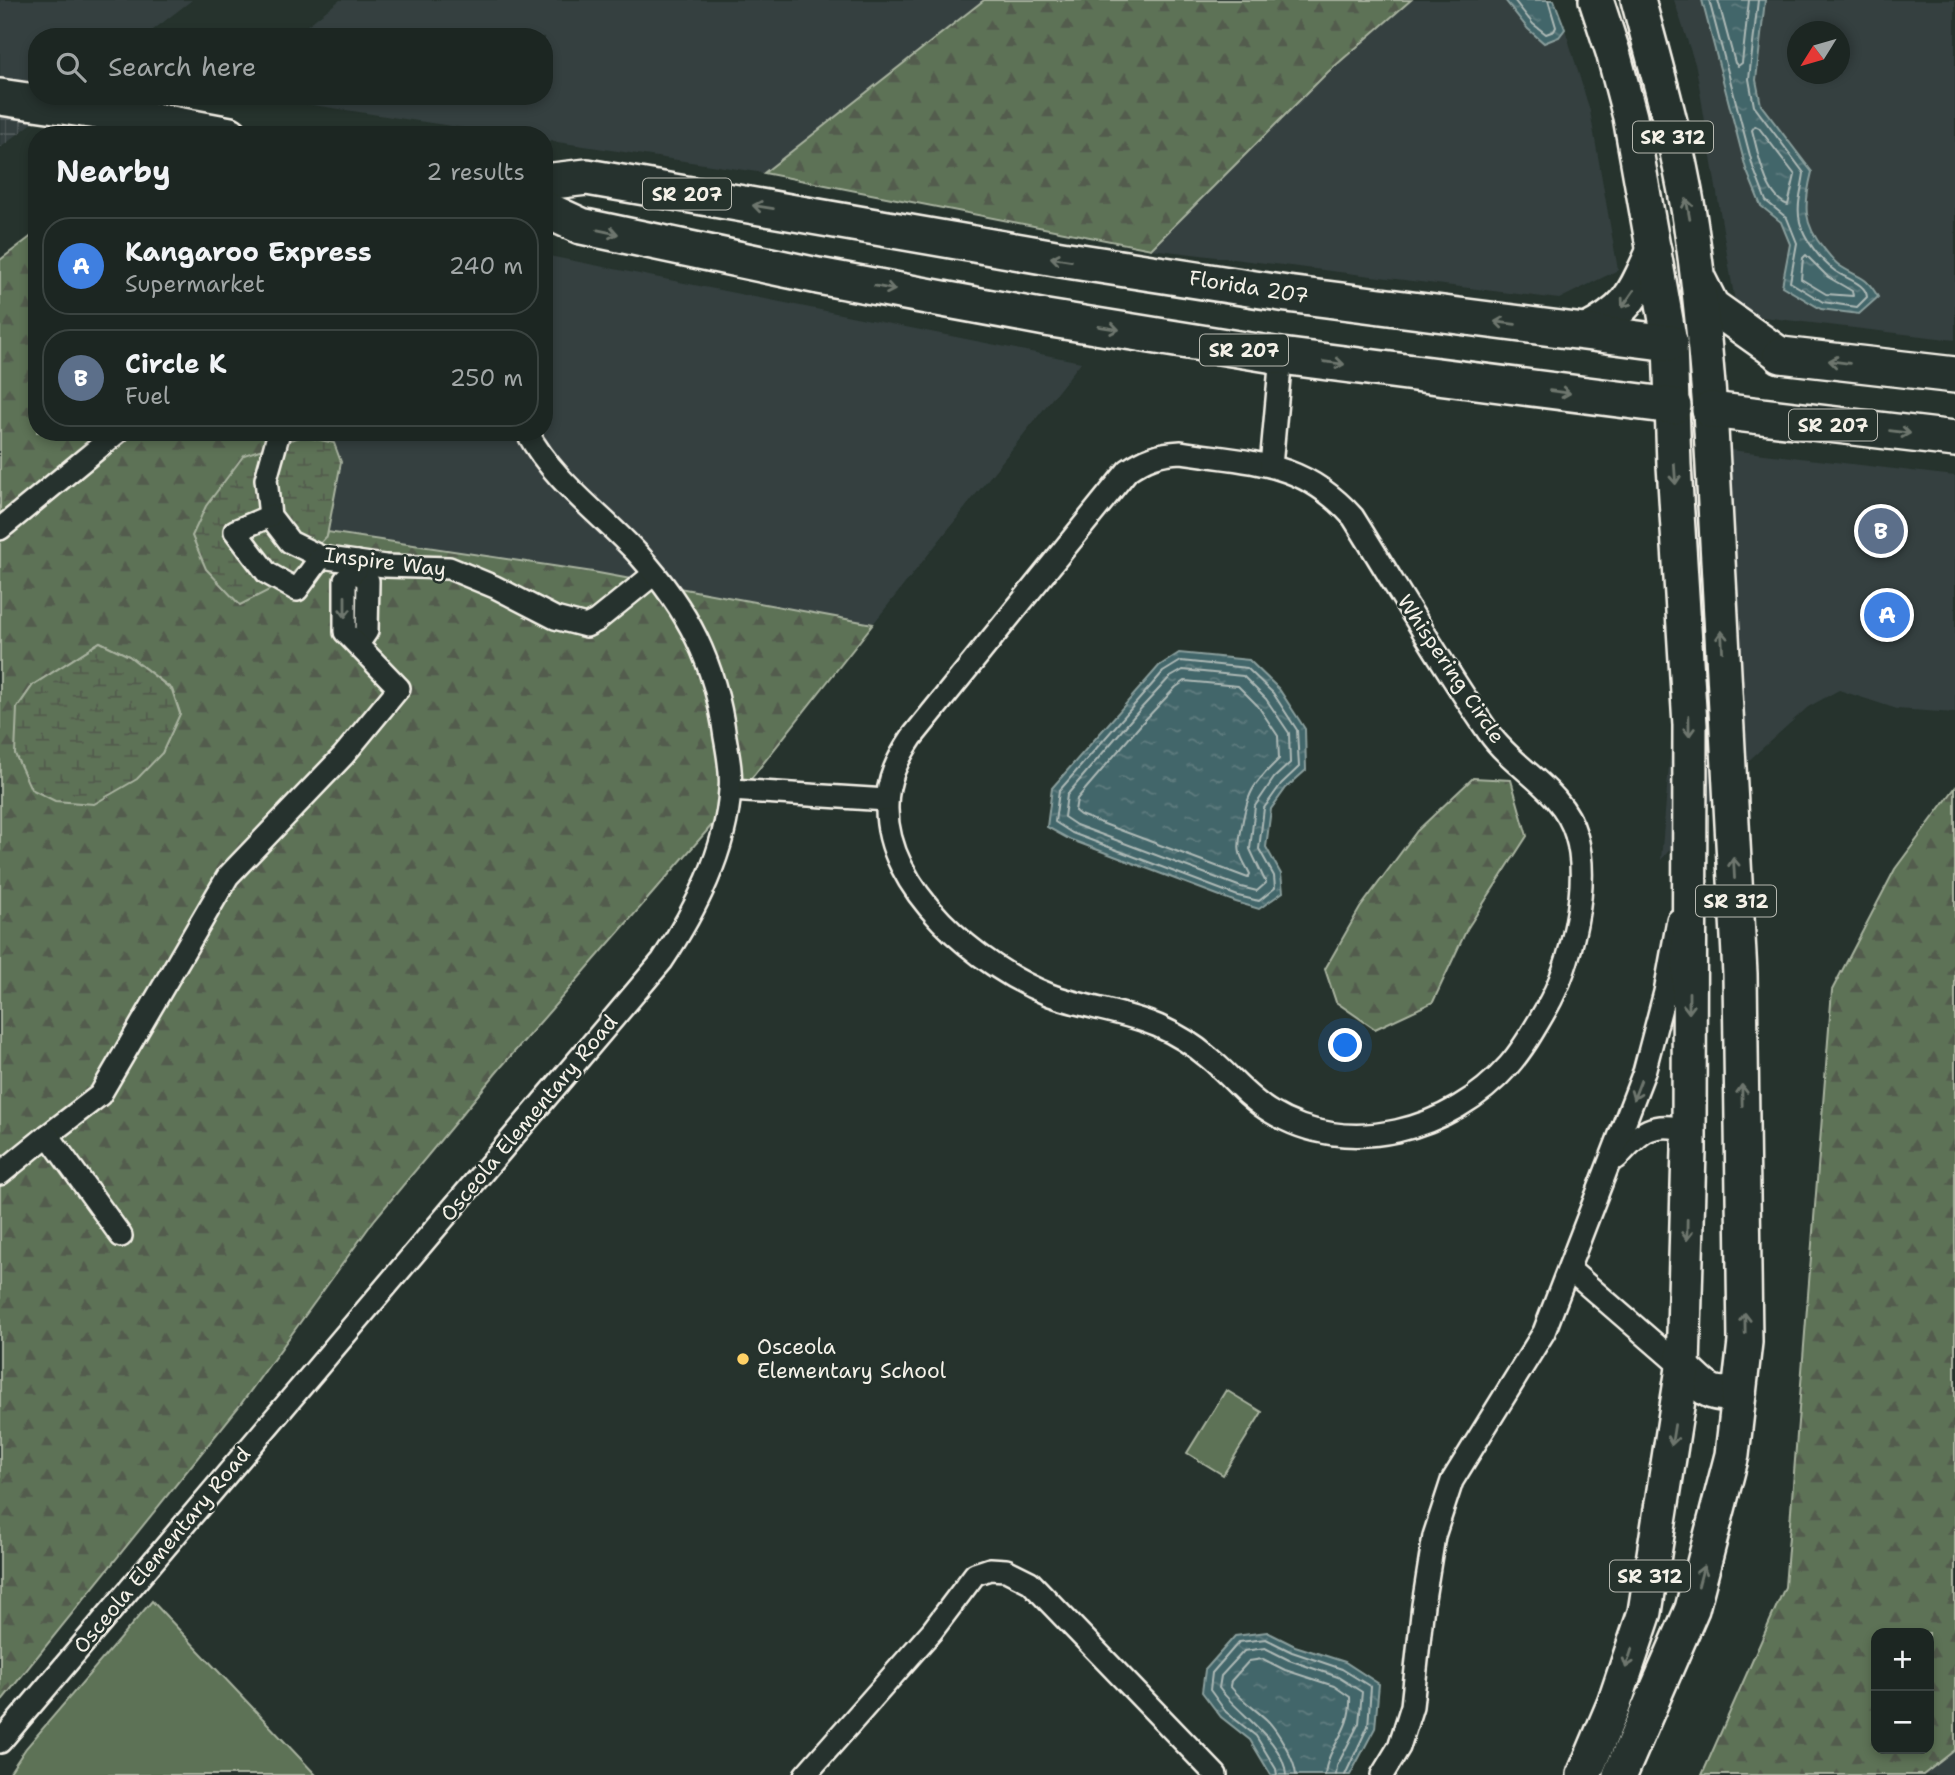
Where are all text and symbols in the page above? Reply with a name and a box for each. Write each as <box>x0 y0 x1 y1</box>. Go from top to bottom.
north arrow <box>1787 21 1850 84</box>
search box <box>28 28 553 105</box>
icon: search <box>52 48 90 86</box>
text: Search here <box>108 49 257 84</box>
road number: SR 312 <box>1633 122 1713 153</box>
text: Nearby <box>56 151 171 192</box>
text: 2 results <box>426 157 525 187</box>
road number: SR 207 <box>643 178 731 210</box>
one-way arrow <box>1680 199 1694 221</box>
one-way arrow <box>752 200 775 213</box>
one-way arrow <box>596 225 619 239</box>
text: Kangaroo Express <box>125 234 372 269</box>
text: A <box>72 251 90 281</box>
text: 240 m <box>449 251 523 281</box>
one-way arrow <box>1050 252 1073 265</box>
street label: Florida 207 <box>1187 264 1311 310</box>
text: Supermarket <box>125 269 265 299</box>
one-way arrow <box>873 282 896 295</box>
one-way arrow <box>1621 289 1635 308</box>
one-way arrow <box>1494 316 1516 329</box>
one-way arrow <box>1097 322 1120 335</box>
road number: SR 207 <box>1200 334 1288 366</box>
text: Circle K <box>125 346 226 381</box>
one-way arrow <box>1322 356 1345 369</box>
one-way arrow <box>1828 356 1850 369</box>
text: B <box>74 363 88 393</box>
text: 250 m <box>450 363 523 393</box>
text: Fuel <box>125 381 170 411</box>
one-way arrow <box>1548 386 1570 399</box>
road number: SR 207 <box>1789 410 1877 440</box>
one-way arrow <box>1888 426 1911 439</box>
one-way arrow <box>1668 463 1681 486</box>
pin: B <box>1858 505 1904 557</box>
street label: Inspire Way <box>322 541 448 583</box>
street label: Whispering Circle <box>1391 589 1511 749</box>
pin: A <box>1864 589 1910 641</box>
one-way arrow <box>338 596 352 619</box>
one-way arrow <box>1715 630 1728 653</box>
one-way arrow <box>1682 714 1696 737</box>
one-way arrow <box>1728 857 1741 880</box>
road number: SR 312 <box>1696 886 1776 917</box>
one-way arrow <box>1682 991 1696 1014</box>
street label: Osceola Elementary Road <box>434 1009 624 1227</box>
your location <box>1328 1028 1362 1062</box>
one-way arrow <box>1630 1079 1643 1101</box>
one-way arrow <box>1735 1084 1749 1107</box>
one-way arrow <box>1680 1218 1694 1241</box>
one-way arrow <box>1738 1312 1751 1335</box>
place label: Osceola Elementary School <box>757 1333 947 1385</box>
marker: Osceola Elementary School <box>735 1351 751 1367</box>
one-way arrow <box>1666 1423 1679 1446</box>
street label: Osceola Elementary Road <box>67 1441 257 1659</box>
road number: SR 312 <box>1610 1560 1690 1592</box>
one-way arrow <box>1695 1565 1708 1588</box>
map controls <box>1871 1628 1934 1754</box>
button: + <box>1871 1628 1934 1691</box>
one-way arrow <box>1622 1647 1635 1669</box>
button: − <box>1871 1691 1934 1754</box>

